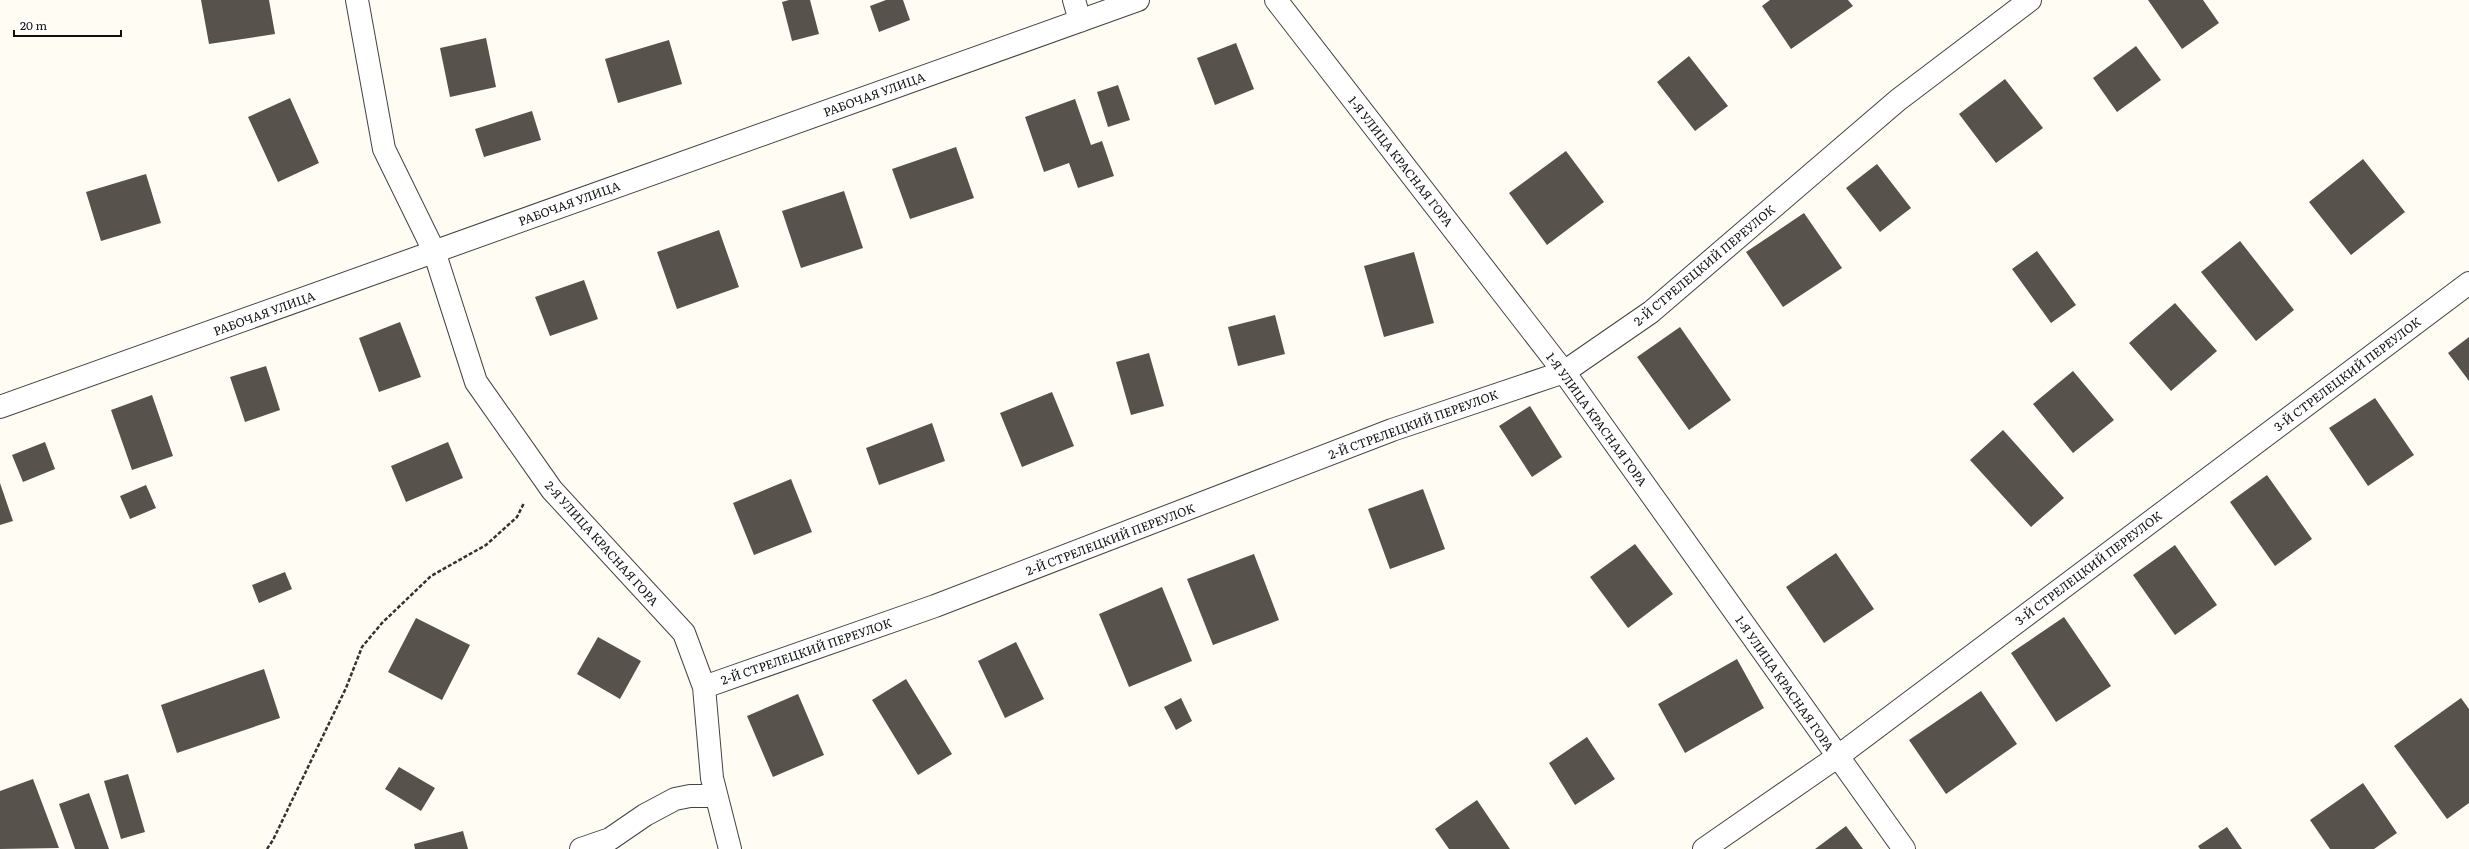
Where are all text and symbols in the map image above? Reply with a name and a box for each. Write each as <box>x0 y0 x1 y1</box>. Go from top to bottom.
scale bar <box>14 12 121 38</box>
text: 20 m <box>20 16 47 34</box>
street label: РАБОЧАЯ УЛИЦА <box>821 67 928 121</box>
street label: 1-Я УЛИЦА КРАСНАЯ ГОРА <box>1344 92 1458 230</box>
street label: РАБОЧАЯ УЛИЦА <box>516 176 623 230</box>
street label: 2-Й СТРЕЛЕЦКИЙ ПЕРЕУЛОК <box>1629 200 1779 330</box>
street label: РАБОЧАЯ УЛИЦА <box>211 286 318 340</box>
street label: 3-Й СТРЕЛЕЦКИЙ ПЕРЕУЛОК <box>2270 313 2424 435</box>
street label: 1-Я УЛИЦА КРАСНАЯ ГОРА <box>1542 349 1652 490</box>
street label: 2-Й СТРЕЛЕЦКИЙ ПЕРЕУЛОК <box>1326 385 1501 463</box>
street label: 2-Я УЛИЦА КРАСНАЯ ГОРА <box>541 477 663 609</box>
street label: 2-Й СТРЕЛЕЦКИЙ ПЕРЕУЛОК <box>1023 498 1197 580</box>
street label: 3-Й СТРЕЛЕЦКИЙ ПЕРЕУЛОК <box>2011 507 2165 629</box>
street label: 1-Я УЛИЦА КРАСНАЯ ГОРА <box>1731 612 1839 754</box>
street label: 2-Й СТРЕЛЕЦКИЙ ПЕРЕУЛОК <box>718 613 894 689</box>

